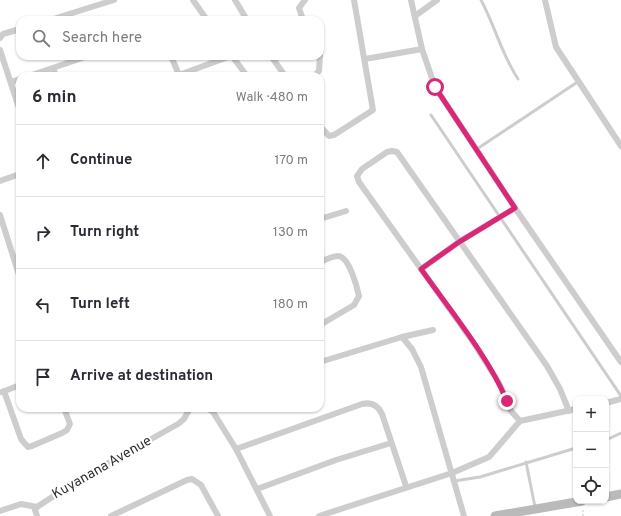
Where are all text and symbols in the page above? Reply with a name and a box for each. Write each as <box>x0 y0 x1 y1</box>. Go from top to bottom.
search box <box>16 16 324 60</box>
icon: search <box>30 27 52 49</box>
text: Search here <box>62 29 142 48</box>
route start <box>426 78 444 96</box>
text: 6 min <box>32 87 76 109</box>
text: Walk · 480 m <box>236 90 308 106</box>
icon: ahead <box>32 150 54 172</box>
text: Continue <box>70 151 132 170</box>
text: 170 m <box>274 153 308 169</box>
icon: right <box>32 222 54 244</box>
text: Turn right <box>70 223 139 242</box>
text: 130 m <box>273 225 308 241</box>
icon: left <box>32 294 54 316</box>
text: Turn left <box>70 295 130 314</box>
text: 180 m <box>273 297 308 313</box>
icon: arrive <box>32 366 54 388</box>
text: Arrive at destination <box>70 367 213 386</box>
route end <box>498 392 516 410</box>
map controls <box>573 396 609 504</box>
button: + <box>573 396 609 432</box>
button: − <box>573 432 609 468</box>
street label: Kuyanana Avenue <box>49 433 155 503</box>
button: locate <box>573 468 609 504</box>

